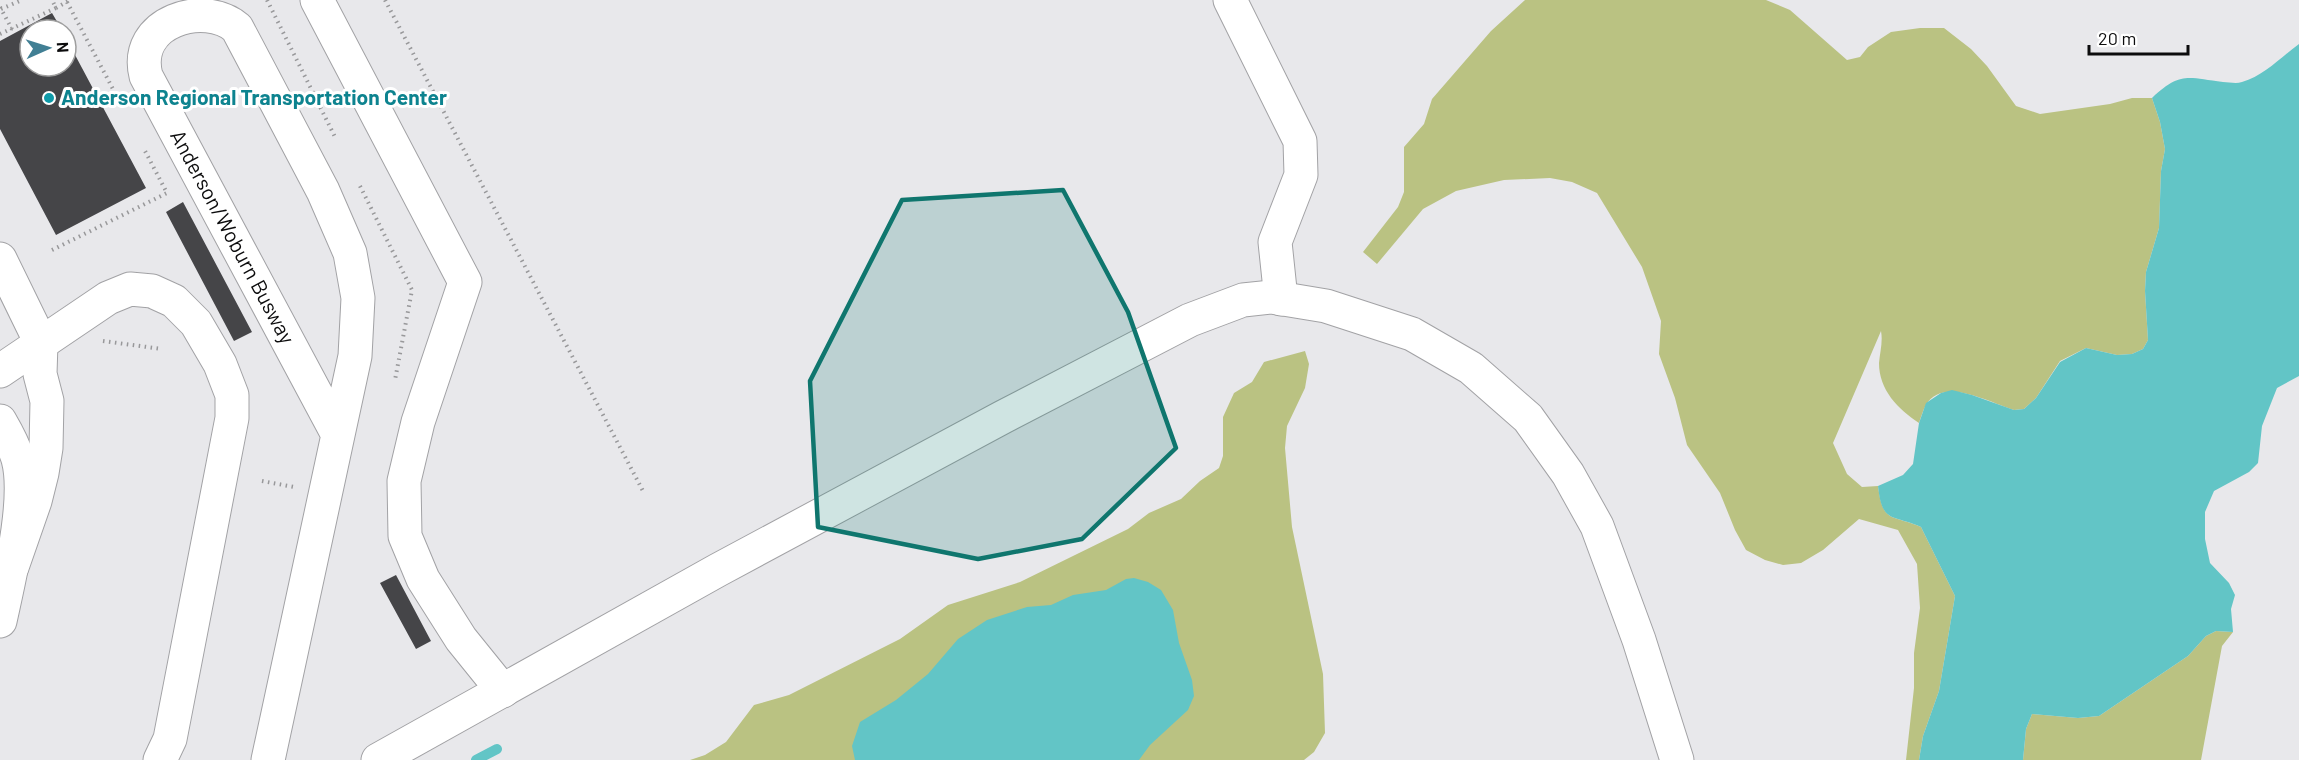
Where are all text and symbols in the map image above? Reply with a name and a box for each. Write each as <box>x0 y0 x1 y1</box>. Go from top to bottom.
north arrow <box>18 18 78 78</box>
scale bar <box>2089 18 2188 56</box>
text: 20 m <box>2098 27 2136 49</box>
text: N <box>54 41 73 53</box>
place label: Anderson Regional Transportation Center <box>61 84 447 109</box>
marker: Anderson Regional Transportation Center <box>42 91 56 105</box>
street label: Anderson/Woburn Busway <box>166 125 301 348</box>

